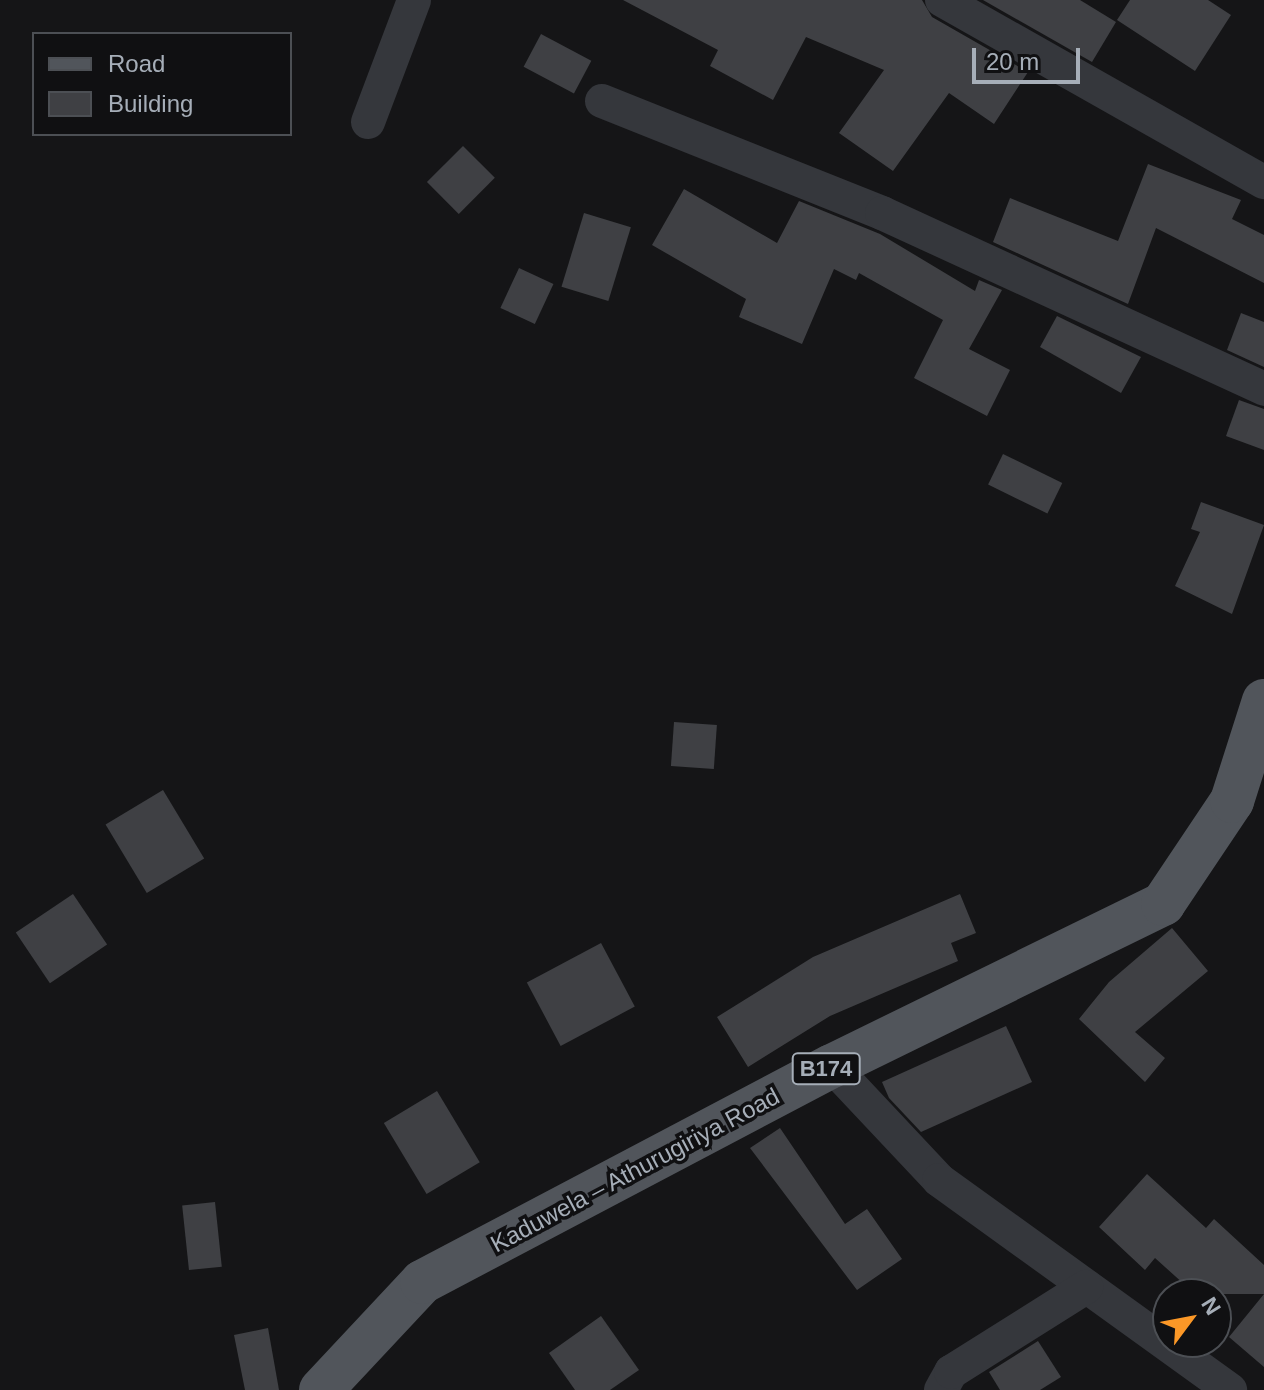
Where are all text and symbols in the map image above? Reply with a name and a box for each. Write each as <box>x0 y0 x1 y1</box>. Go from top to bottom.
legend <box>32 32 292 136</box>
scale bar <box>976 32 1084 82</box>
text: 20 m <box>986 48 1039 75</box>
text: Road <box>108 50 165 77</box>
text: Building <box>108 90 193 117</box>
road number: B174 <box>790 1051 862 1087</box>
street label: Kaduwela – Athurugiriya Road <box>485 1081 785 1259</box>
north arrow <box>1152 1278 1232 1358</box>
text: N <box>1196 1293 1226 1319</box>

